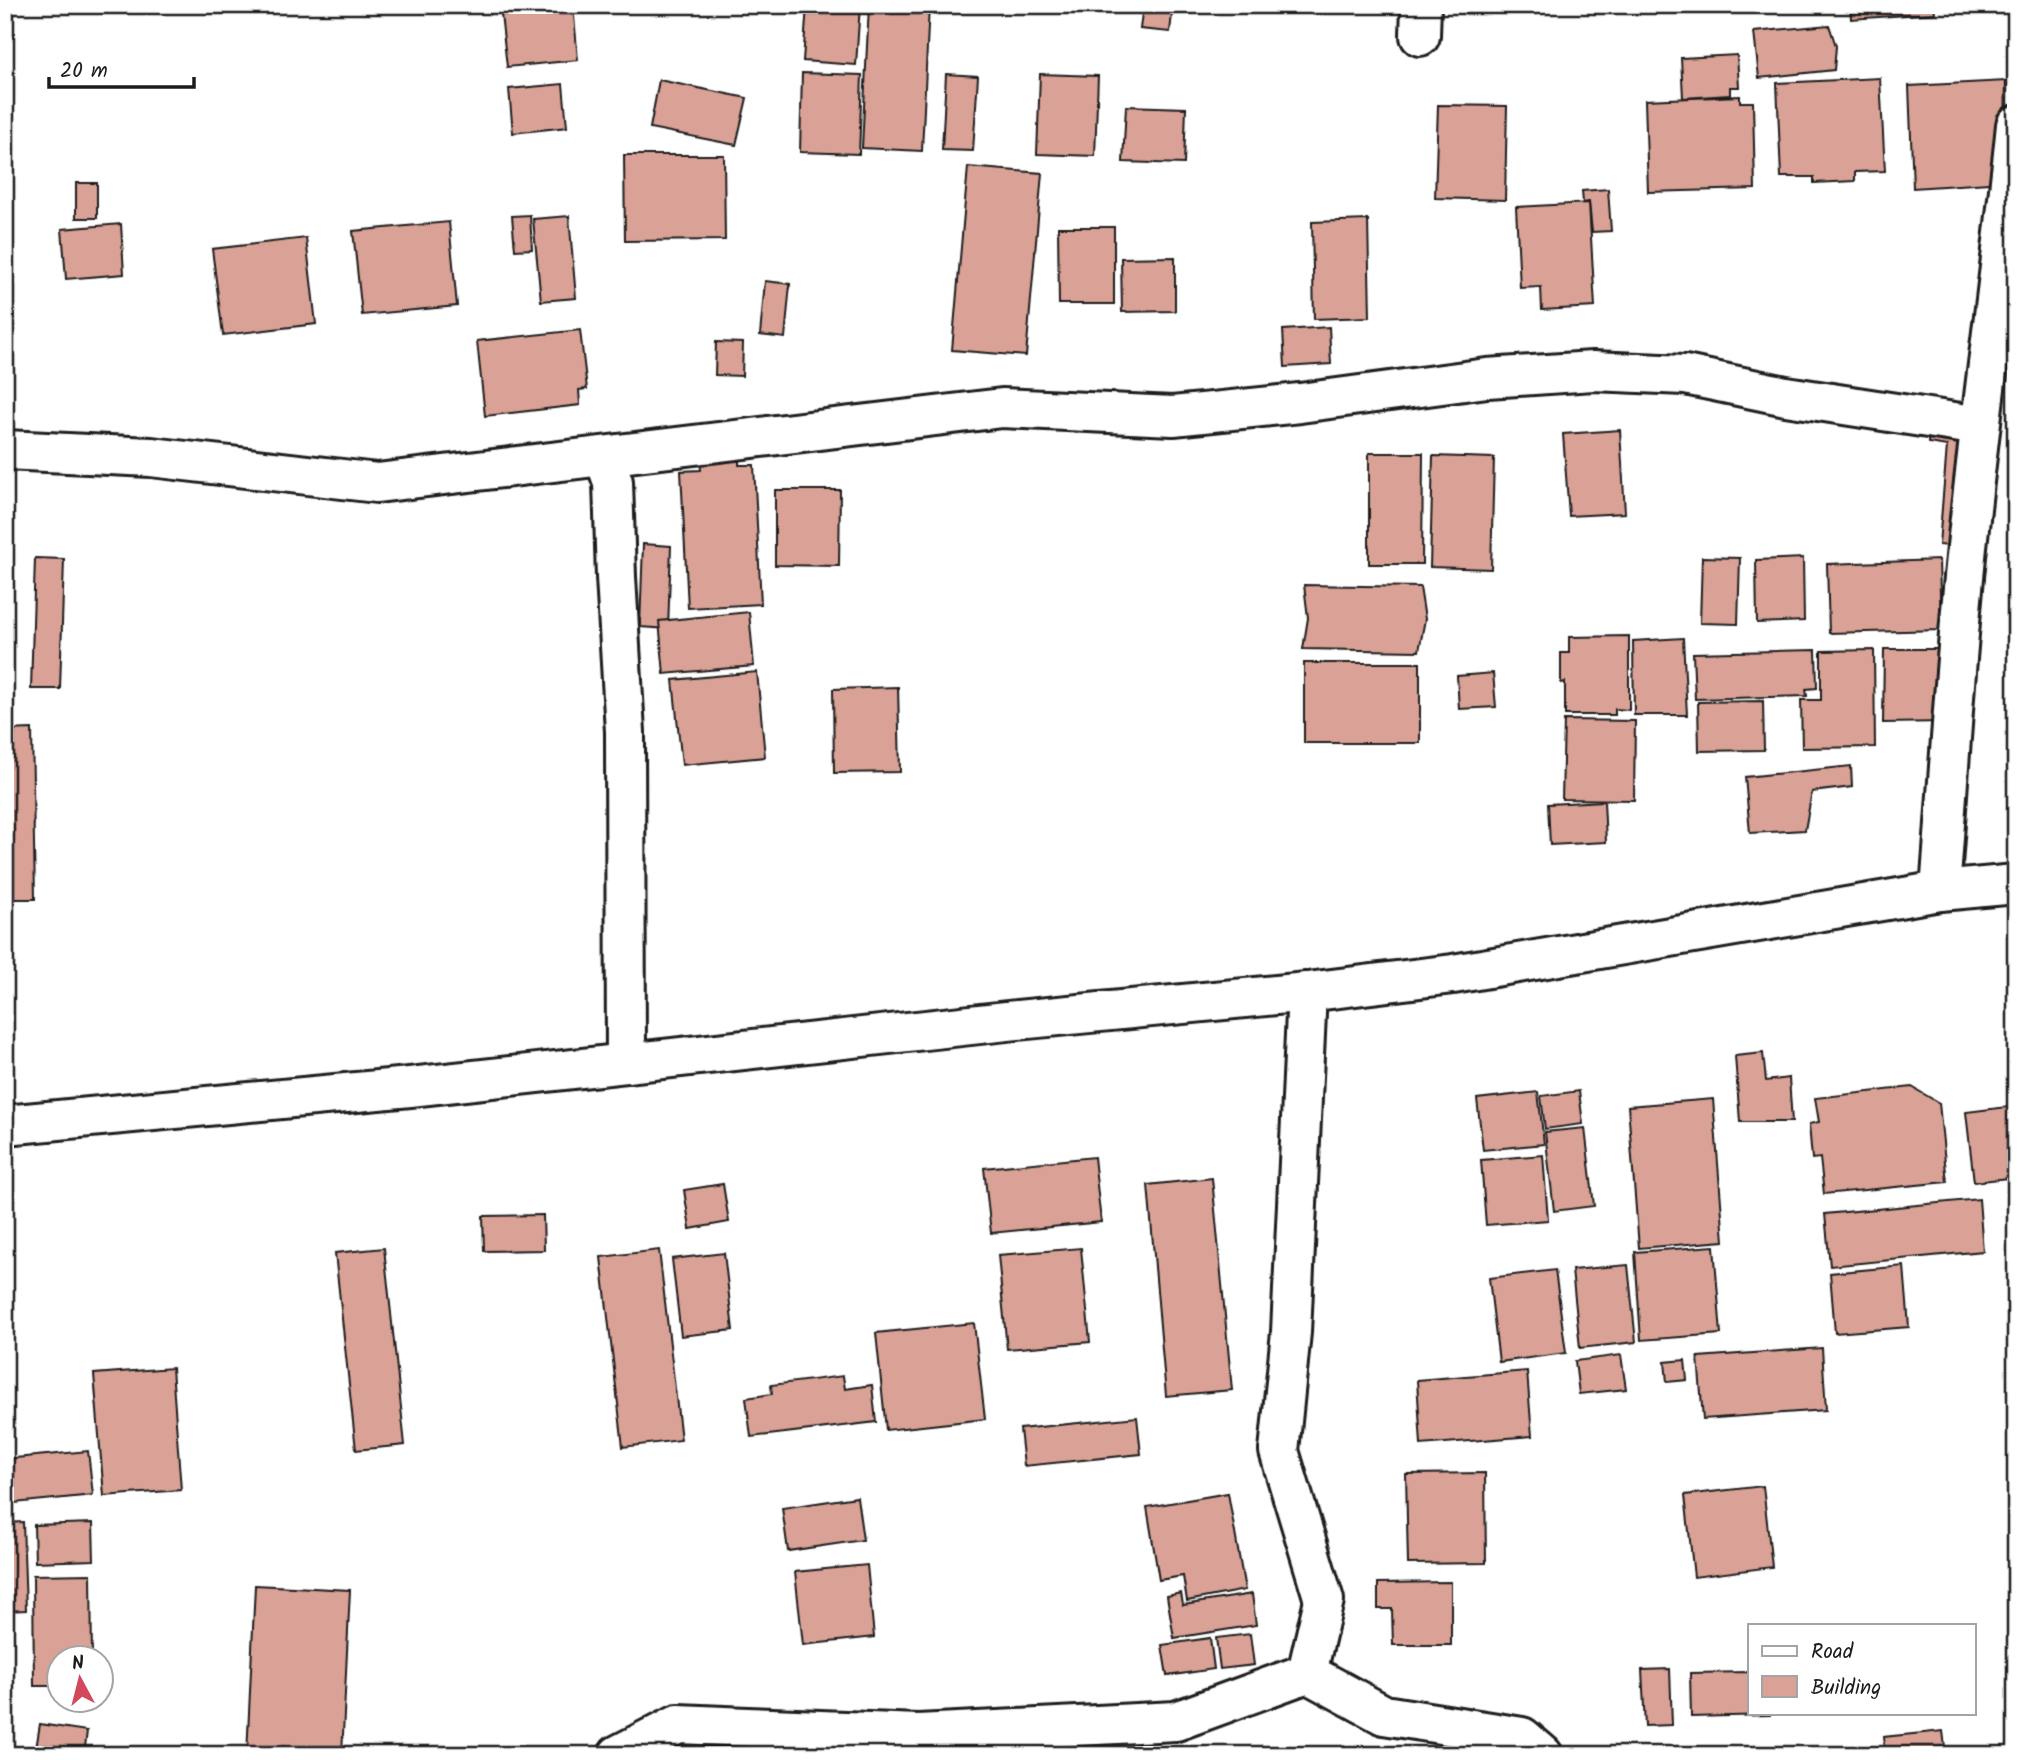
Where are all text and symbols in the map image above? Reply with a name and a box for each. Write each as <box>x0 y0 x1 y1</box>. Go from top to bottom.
scale bar <box>49 46 194 90</box>
text: 20 m <box>60 55 108 88</box>
legend <box>1748 1624 1976 1714</box>
text: Road <box>1811 1636 1854 1669</box>
north arrow <box>46 1644 116 1714</box>
text: N <box>70 1648 86 1680</box>
text: Building <box>1811 1672 1881 1705</box>

